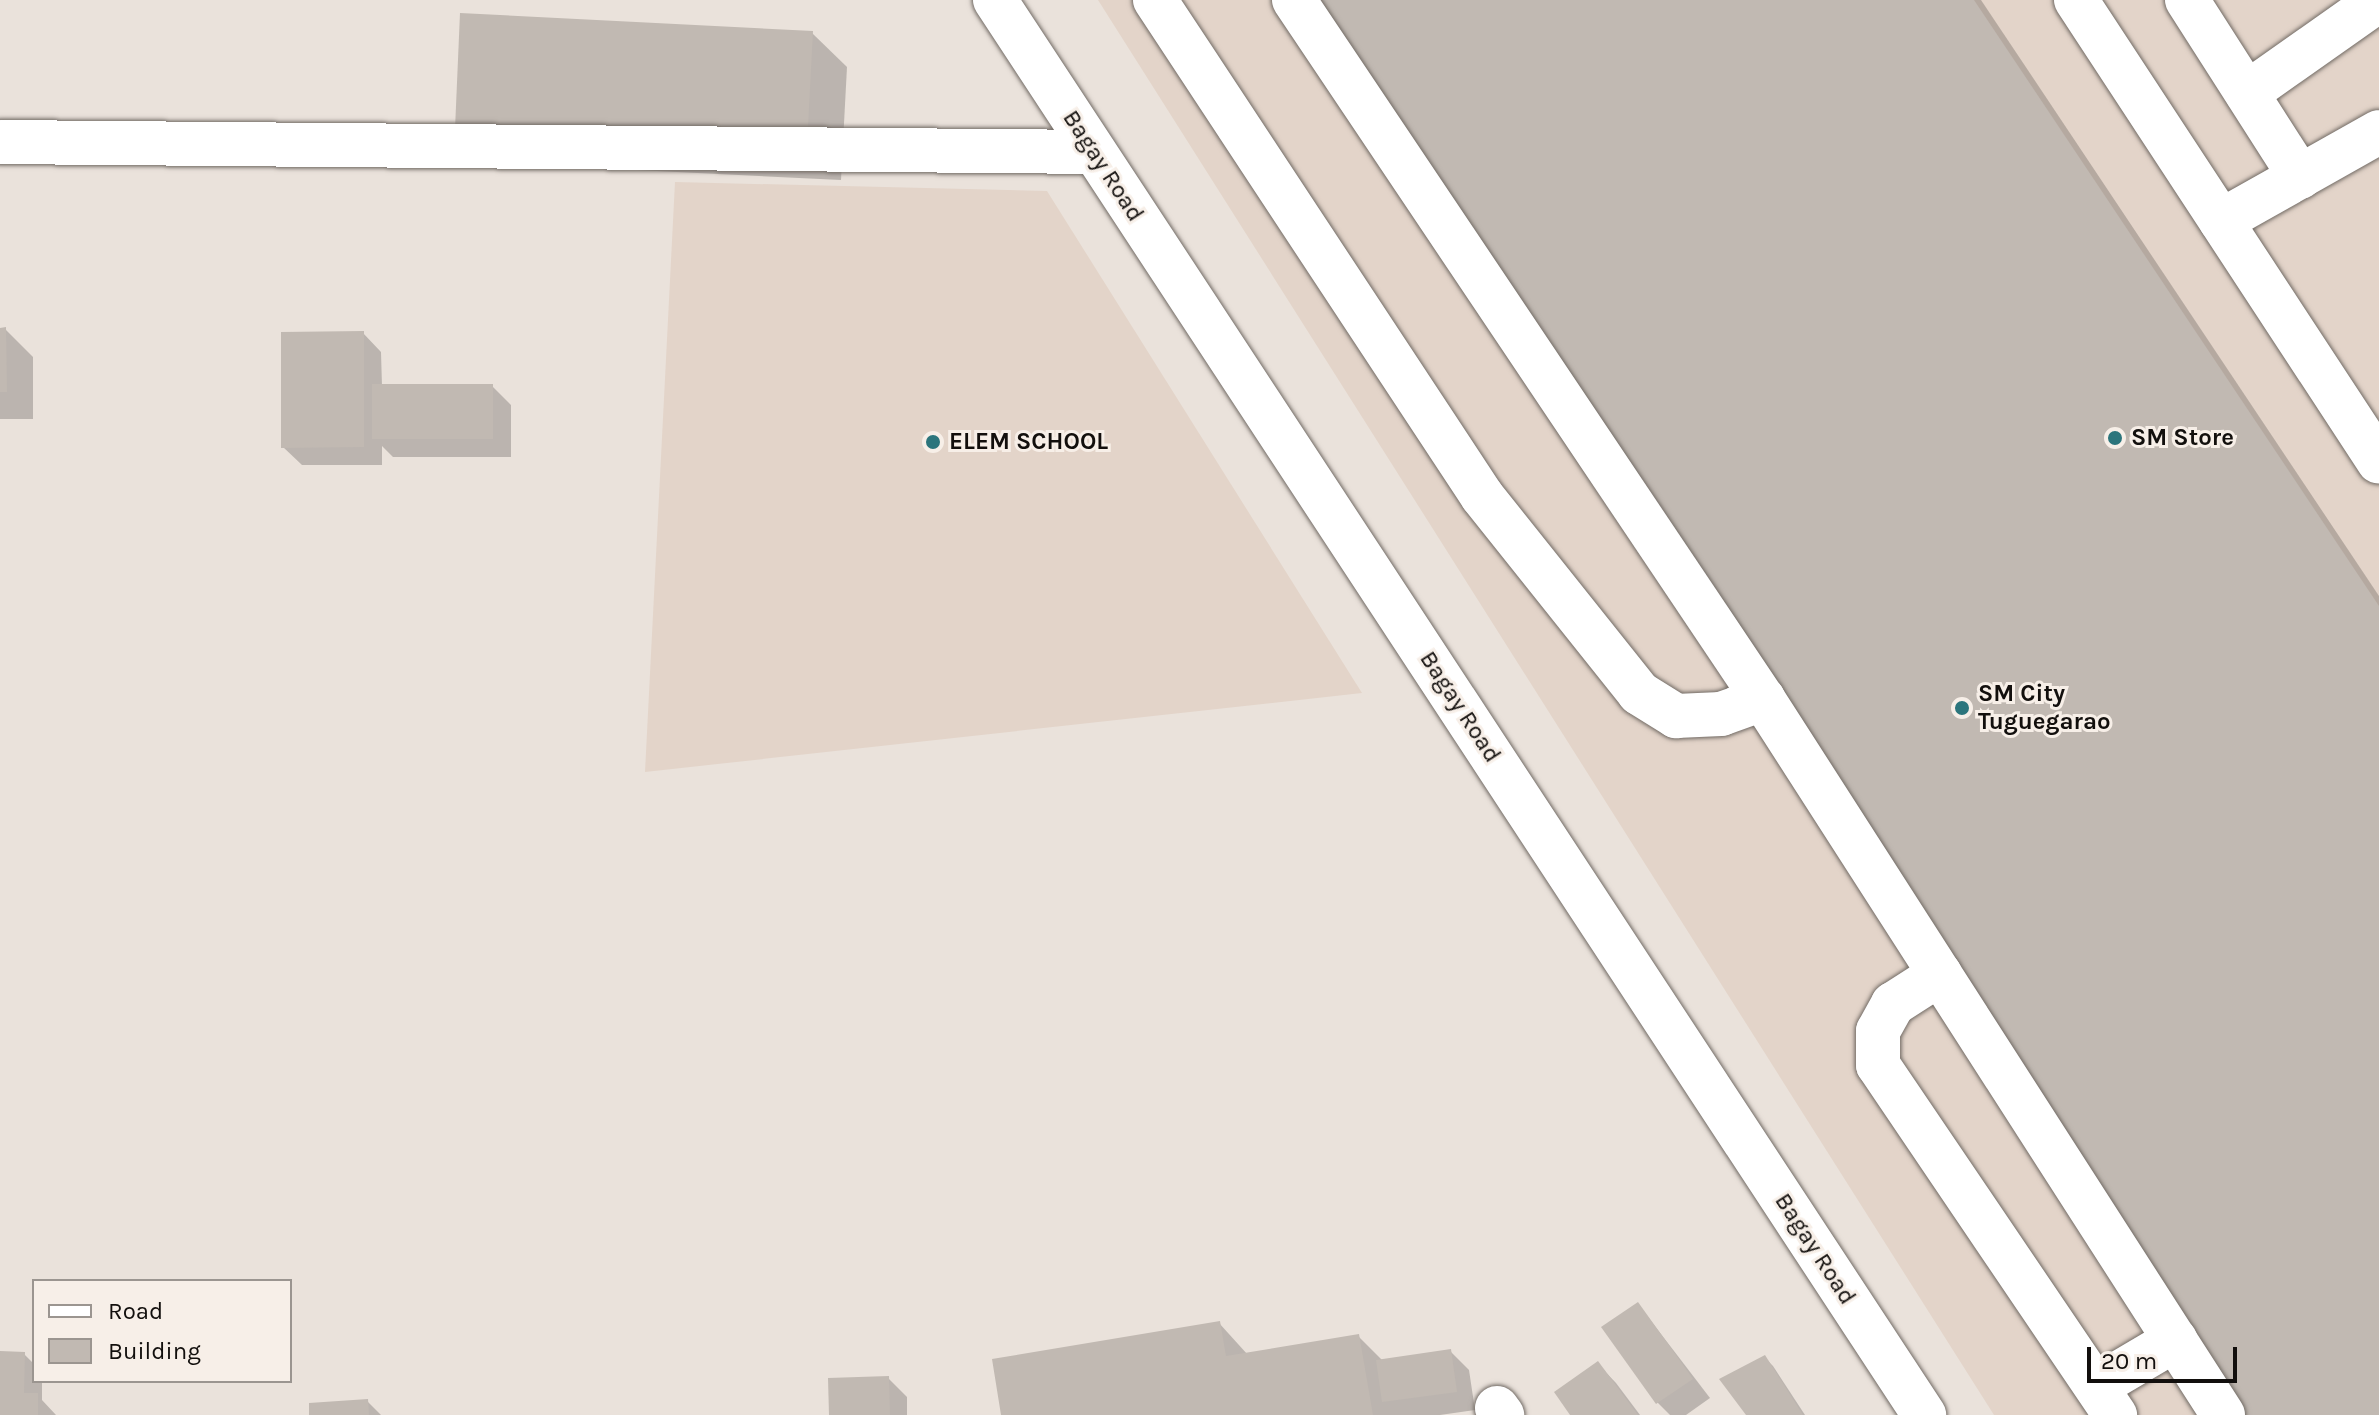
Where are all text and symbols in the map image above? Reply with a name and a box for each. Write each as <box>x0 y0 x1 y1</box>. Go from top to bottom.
street label: Bagay Road <box>1056 105 1150 227</box>
place label: SM Store <box>2131 424 2234 452</box>
place label: ELEM SCHOOL <box>949 428 1108 456</box>
marker: SM Store <box>2106 429 2124 447</box>
marker: ELEM SCHOOL <box>924 433 942 451</box>
street label: Bagay Road <box>1413 646 1507 768</box>
place label: SM City Tuguegarao <box>1978 680 2111 736</box>
marker: SM City Tuguegarao <box>1953 699 1971 717</box>
street label: Bagay Road <box>1768 1188 1862 1310</box>
legend <box>32 1279 292 1383</box>
text: Road <box>108 1297 163 1325</box>
scale bar <box>2091 1331 2241 1381</box>
text: Building <box>108 1337 201 1365</box>
text: 20 m <box>2101 1347 2157 1375</box>

